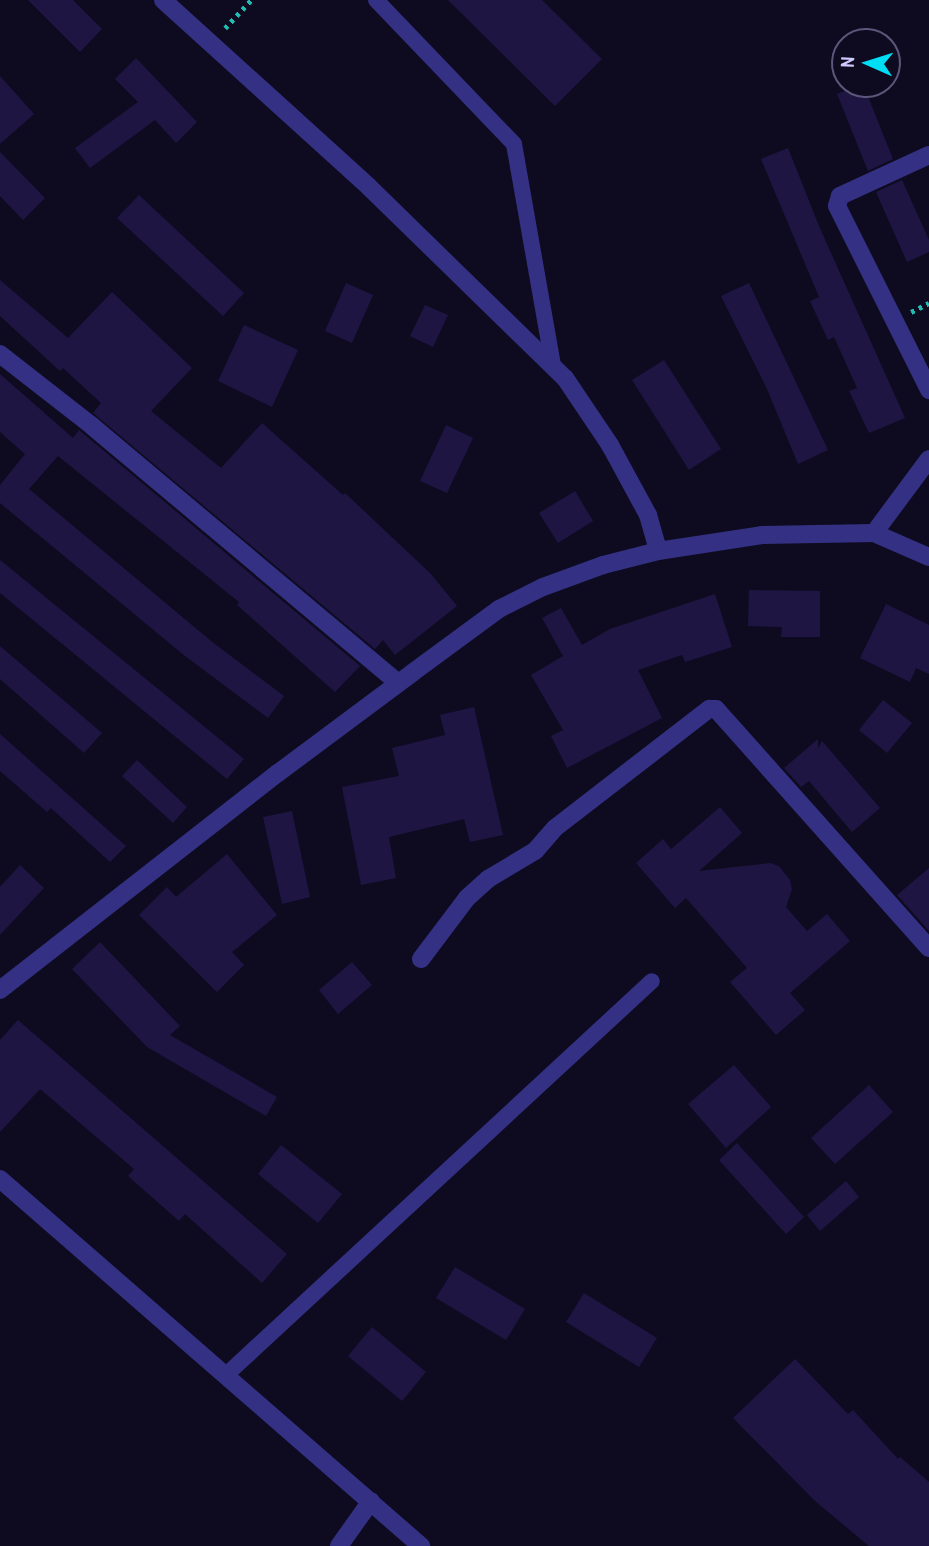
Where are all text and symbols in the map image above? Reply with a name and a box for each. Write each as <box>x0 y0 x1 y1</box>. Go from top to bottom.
north arrow <box>831 28 901 98</box>
text: N <box>834 56 860 68</box>

